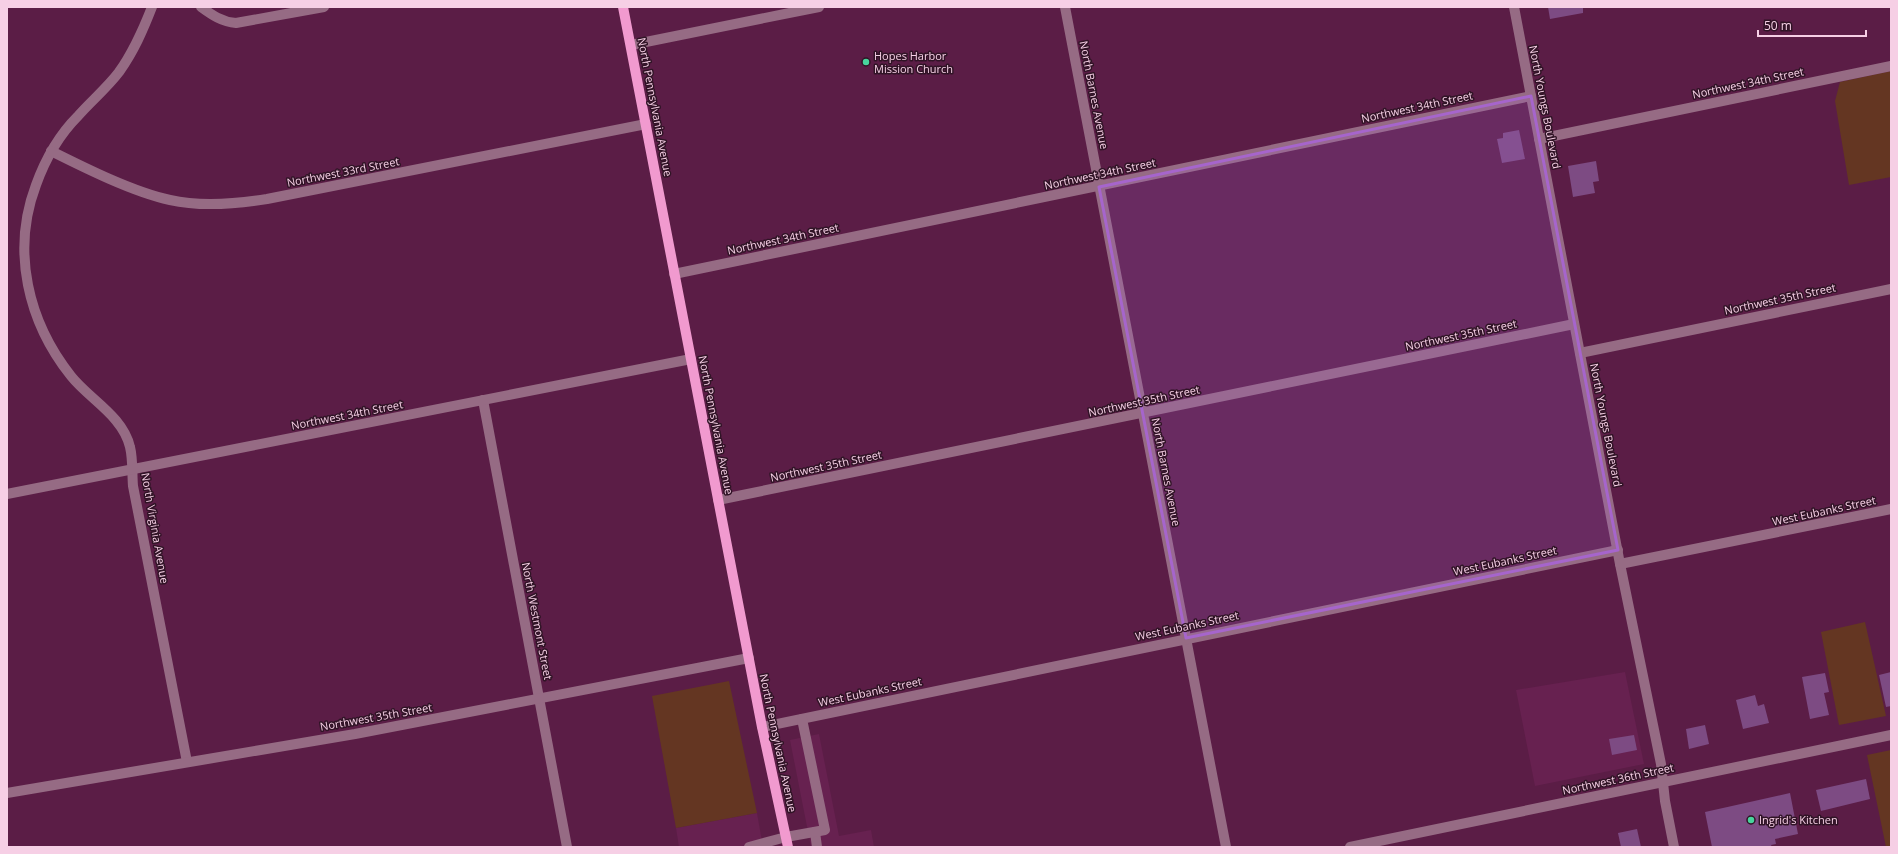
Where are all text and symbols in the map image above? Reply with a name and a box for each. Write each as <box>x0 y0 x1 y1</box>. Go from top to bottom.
scale bar <box>1758 12 1866 38</box>
text: 50 m <box>1764 17 1792 34</box>
street label: North Pennsylvania Avenue <box>635 36 676 178</box>
street label: North Barnes Avenue <box>1077 40 1112 150</box>
street label: North Youngs Boulevard <box>1526 44 1565 170</box>
place label: Hopes Harbor Mission Church <box>874 48 953 76</box>
marker: Hopes Harbor Mission Church <box>861 57 871 67</box>
street label: Northwest 34th Street <box>1691 63 1805 102</box>
street label: Northwest 34th Street <box>1360 87 1474 126</box>
street label: Northwest 33rd Street <box>285 153 400 190</box>
street label: Northwest 34th Street <box>1043 154 1157 193</box>
street label: Northwest 34th Street <box>726 219 840 258</box>
street label: Northwest 35th Street <box>1723 279 1837 318</box>
street label: Northwest 35th Street <box>1404 315 1518 354</box>
street label: North Pennsylvania Avenue <box>696 354 737 496</box>
street label: North Youngs Boulevard <box>1587 362 1626 488</box>
street label: Northwest 35th Street <box>1087 381 1201 420</box>
street label: Northwest 34th Street <box>290 396 404 433</box>
street label: North Barnes Avenue <box>1149 417 1184 527</box>
street label: Northwest 35th Street <box>769 446 883 485</box>
street label: North Virginia Avenue <box>138 471 173 585</box>
street label: West Eubanks Street <box>1771 492 1877 529</box>
street label: West Eubanks Street <box>1452 542 1558 579</box>
street label: North Westmont Street <box>519 561 556 681</box>
street label: West Eubanks Street <box>1134 607 1240 644</box>
street label: North Pennsylvania Avenue <box>756 672 800 813</box>
street label: West Eubanks Street <box>817 673 923 710</box>
street label: Northwest 35th Street <box>319 699 433 734</box>
street label: Northwest 36th Street <box>1561 759 1675 798</box>
place label: Ingrid's Kitchen <box>1759 812 1838 827</box>
marker: Ingrid's Kitchen <box>1746 815 1756 825</box>

